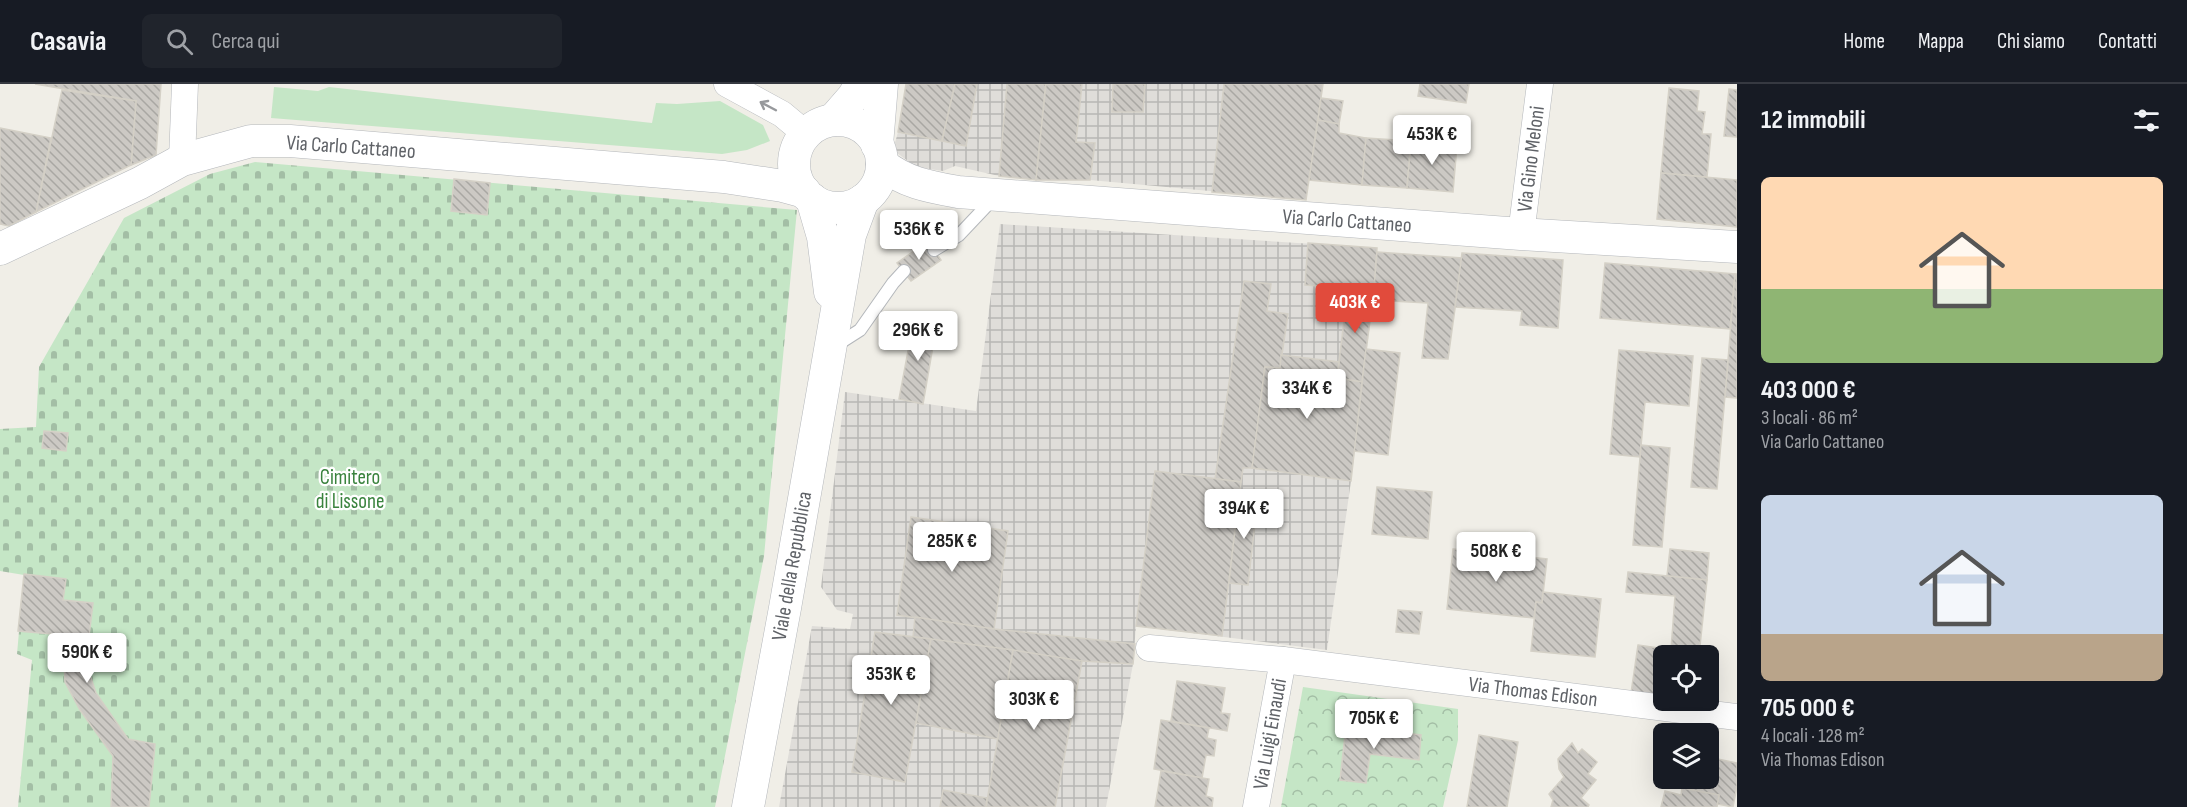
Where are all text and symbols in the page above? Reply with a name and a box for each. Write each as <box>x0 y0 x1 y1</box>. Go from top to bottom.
search box <box>142 14 562 68</box>
text: Casavia <box>30 25 106 58</box>
icon: search <box>163 25 196 58</box>
text: Cerca qui <box>211 28 280 55</box>
text: Home <box>1844 29 1885 54</box>
text: Mappa <box>1918 29 1964 54</box>
text: Chi siamo <box>1997 29 2065 54</box>
text: Contatti <box>2098 29 2157 54</box>
one-way arrow <box>760 100 778 111</box>
icon: filters <box>2130 104 2163 137</box>
street label: Via Gino Meloni <box>1512 105 1550 213</box>
text: 12 immobili <box>1761 105 1865 136</box>
pin: 453K € <box>1383 115 1481 166</box>
text: 453K € <box>1407 122 1457 146</box>
street label: Via Carlo Cattaneo <box>286 130 416 164</box>
street label: Via Carlo Cattaneo <box>1282 204 1412 238</box>
pin: 536K € <box>870 210 968 261</box>
icon: home <box>1908 216 2016 324</box>
text: 536K € <box>894 217 944 241</box>
pin: 403K € <box>1306 283 1404 334</box>
text: 403K € <box>1330 290 1380 314</box>
pin: 296K € <box>869 311 967 362</box>
text: 296K € <box>893 318 943 342</box>
pin: 334K € <box>1258 369 1356 420</box>
text: 403 000 € <box>1761 375 1856 406</box>
text: 334K € <box>1282 376 1332 400</box>
text: 3 locali · 86 m² <box>1761 406 1858 430</box>
text: Via Carlo Cattaneo <box>1761 430 1884 454</box>
park label: Cimitero di Lissone <box>316 465 384 514</box>
pin: 394K € <box>1195 489 1293 540</box>
street label: Viale della Repubblica <box>767 490 817 642</box>
text: 394K € <box>1219 496 1269 520</box>
pin: 285K € <box>903 522 1001 573</box>
text: 285K € <box>927 529 977 553</box>
pin: 508K € <box>1447 532 1545 583</box>
icon: home <box>1908 534 2016 642</box>
text: 508K € <box>1471 539 1521 563</box>
pin: 590K € <box>38 633 136 684</box>
text: 590K € <box>62 640 112 664</box>
map controls <box>1653 645 1719 789</box>
button: locate <box>1653 645 1719 711</box>
pin: 353K € <box>842 655 940 706</box>
text: 353K € <box>866 662 916 686</box>
street label: Via Thomas Edison <box>1467 672 1599 712</box>
street label: Via Luigi Einaudi <box>1248 677 1292 791</box>
pin: 303K € <box>985 680 1083 731</box>
text: 303K € <box>1009 687 1059 711</box>
text: 705 000 € <box>1761 693 1855 724</box>
pin: 705K € <box>1325 699 1423 750</box>
text: 705K € <box>1349 706 1399 730</box>
button: layers <box>1653 723 1719 789</box>
text: 4 locali · 128 m² <box>1761 724 1865 748</box>
text: Via Thomas Edison <box>1761 748 1885 772</box>

